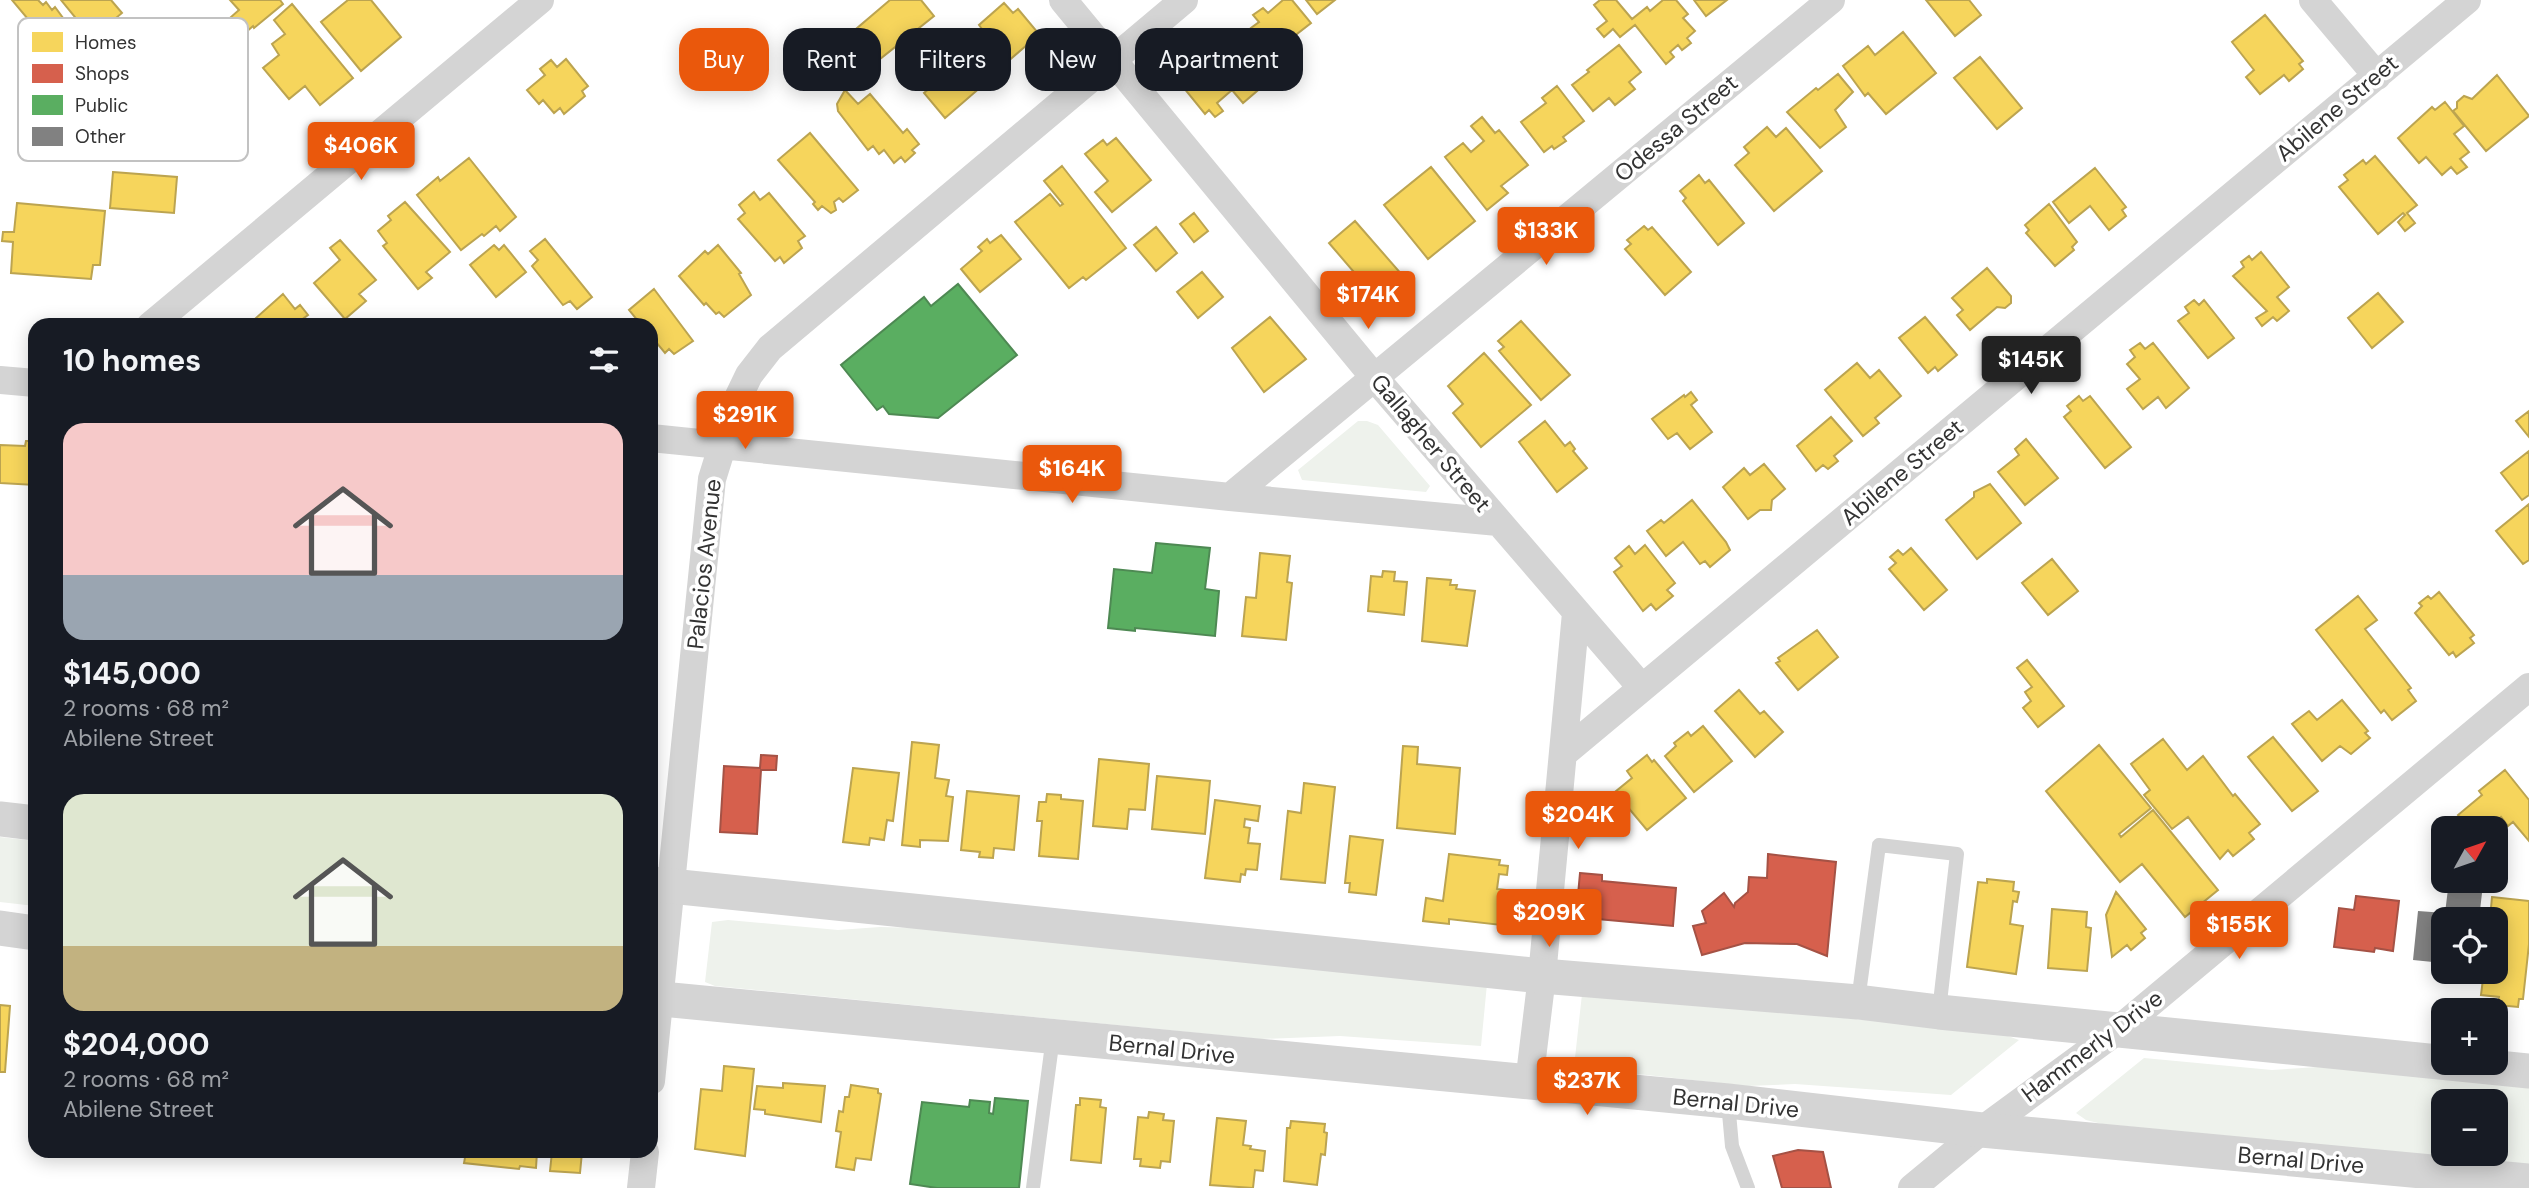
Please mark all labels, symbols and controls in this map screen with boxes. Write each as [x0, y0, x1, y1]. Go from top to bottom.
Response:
legend [18, 18, 248, 161]
chip: Buy [679, 28, 769, 91]
chip: Rent [783, 28, 881, 91]
chip: Filters [895, 28, 1011, 91]
chip: New [1025, 28, 1121, 91]
chip: Apartment [1135, 28, 1303, 91]
text: Homes [75, 30, 136, 55]
street label: Abilene Street [2270, 48, 2404, 168]
text: Shops [75, 61, 130, 86]
street label: Odessa Street [1608, 68, 1744, 188]
text: Public [75, 93, 128, 118]
pin: $406K [312, 122, 410, 182]
text: Other [75, 124, 126, 149]
text: $406K [324, 130, 398, 160]
pin: $133K [1497, 208, 1595, 267]
text: $133K [1513, 215, 1579, 245]
pin: $174K [1319, 272, 1417, 331]
text: $174K [1336, 279, 1400, 309]
pin: $145K [1982, 336, 2080, 396]
text: 10 homes [63, 341, 201, 380]
icon: filters [585, 341, 623, 379]
text: $145K [1998, 344, 2064, 374]
street label: Gallagher Street [1364, 368, 1498, 518]
pin: $291K [696, 392, 794, 451]
text: $291K [713, 399, 777, 429]
street label: Abilene Street [1835, 412, 1969, 532]
pin: $164K [1023, 446, 1121, 505]
text: $164K [1039, 453, 1105, 483]
icon: home [280, 468, 406, 594]
street label: Palacios Avenue [680, 477, 728, 651]
text: $145,000 [63, 654, 201, 693]
text: 2 rooms · 68 m² [63, 693, 229, 723]
text: Abilene Street [63, 723, 214, 753]
pin: $204K [1529, 792, 1627, 851]
text: $204K [1541, 799, 1615, 829]
north arrow [2431, 816, 2508, 892]
map controls [2431, 816, 2508, 1166]
icon: home [280, 839, 406, 965]
pin: $209K [1500, 890, 1598, 949]
text: $209K [1513, 897, 1585, 927]
pin: $155K [2190, 902, 2288, 961]
button: locate [2431, 907, 2508, 984]
text: $155K [2206, 909, 2272, 939]
street label: Hammerly Drive [2015, 983, 2169, 1109]
button: + [2431, 998, 2508, 1075]
text: $204,000 [63, 1025, 210, 1064]
street label: Bernal Drive [1107, 1027, 1237, 1071]
pin: $237K [1538, 1058, 1636, 1117]
text: 2 rooms · 68 m² [63, 1064, 229, 1094]
text: $237K [1553, 1065, 1621, 1095]
street label: Bernal Drive [1671, 1081, 1801, 1125]
button: − [2431, 1089, 2508, 1166]
text: Abilene Street [63, 1094, 214, 1124]
street label: Bernal Drive [2236, 1140, 2366, 1180]

